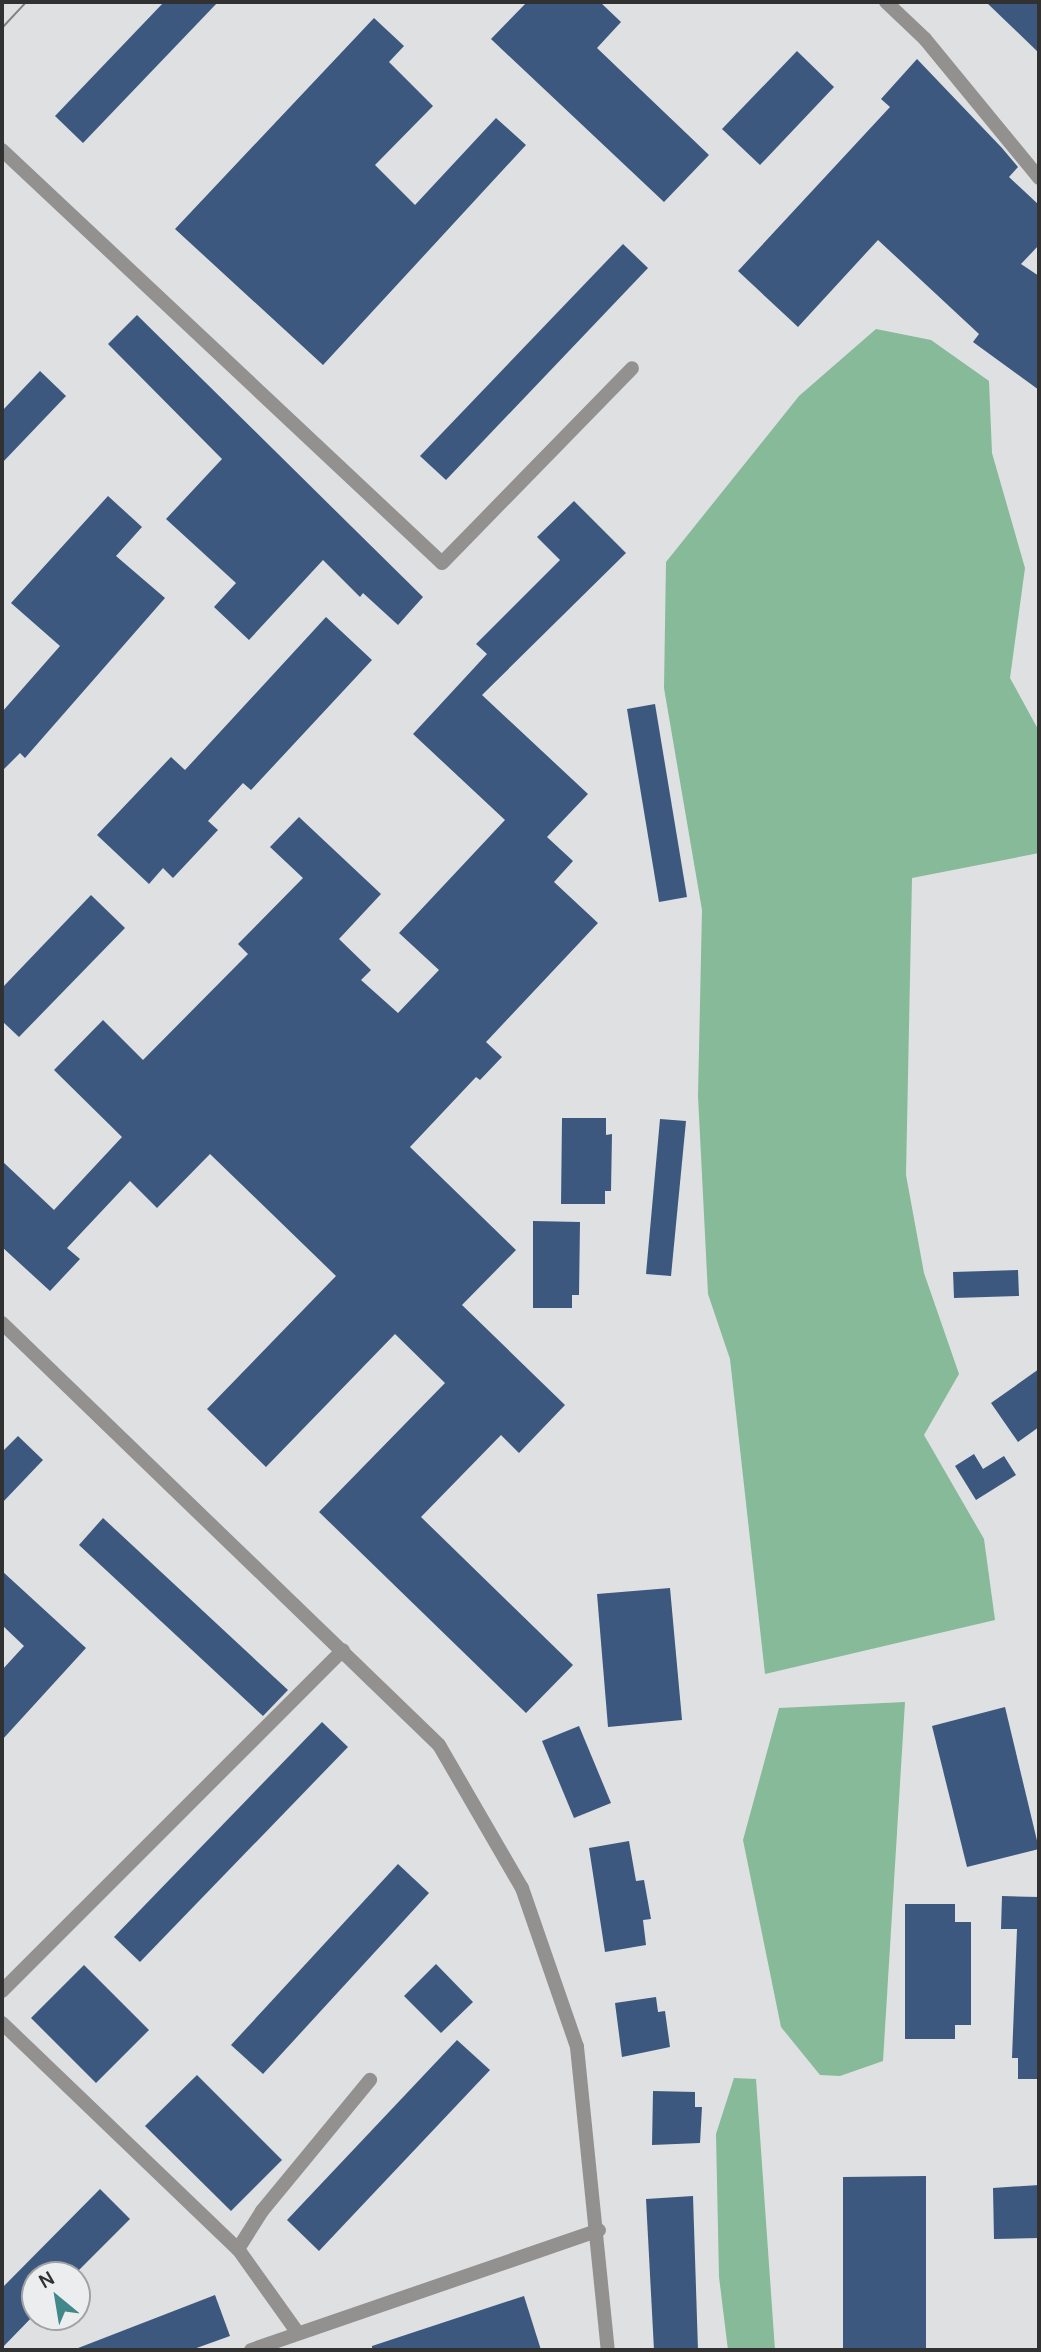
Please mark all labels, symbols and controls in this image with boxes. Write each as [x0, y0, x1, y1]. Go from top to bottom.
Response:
north arrow [21, 2261, 91, 2331]
text: N [34, 2265, 59, 2294]

